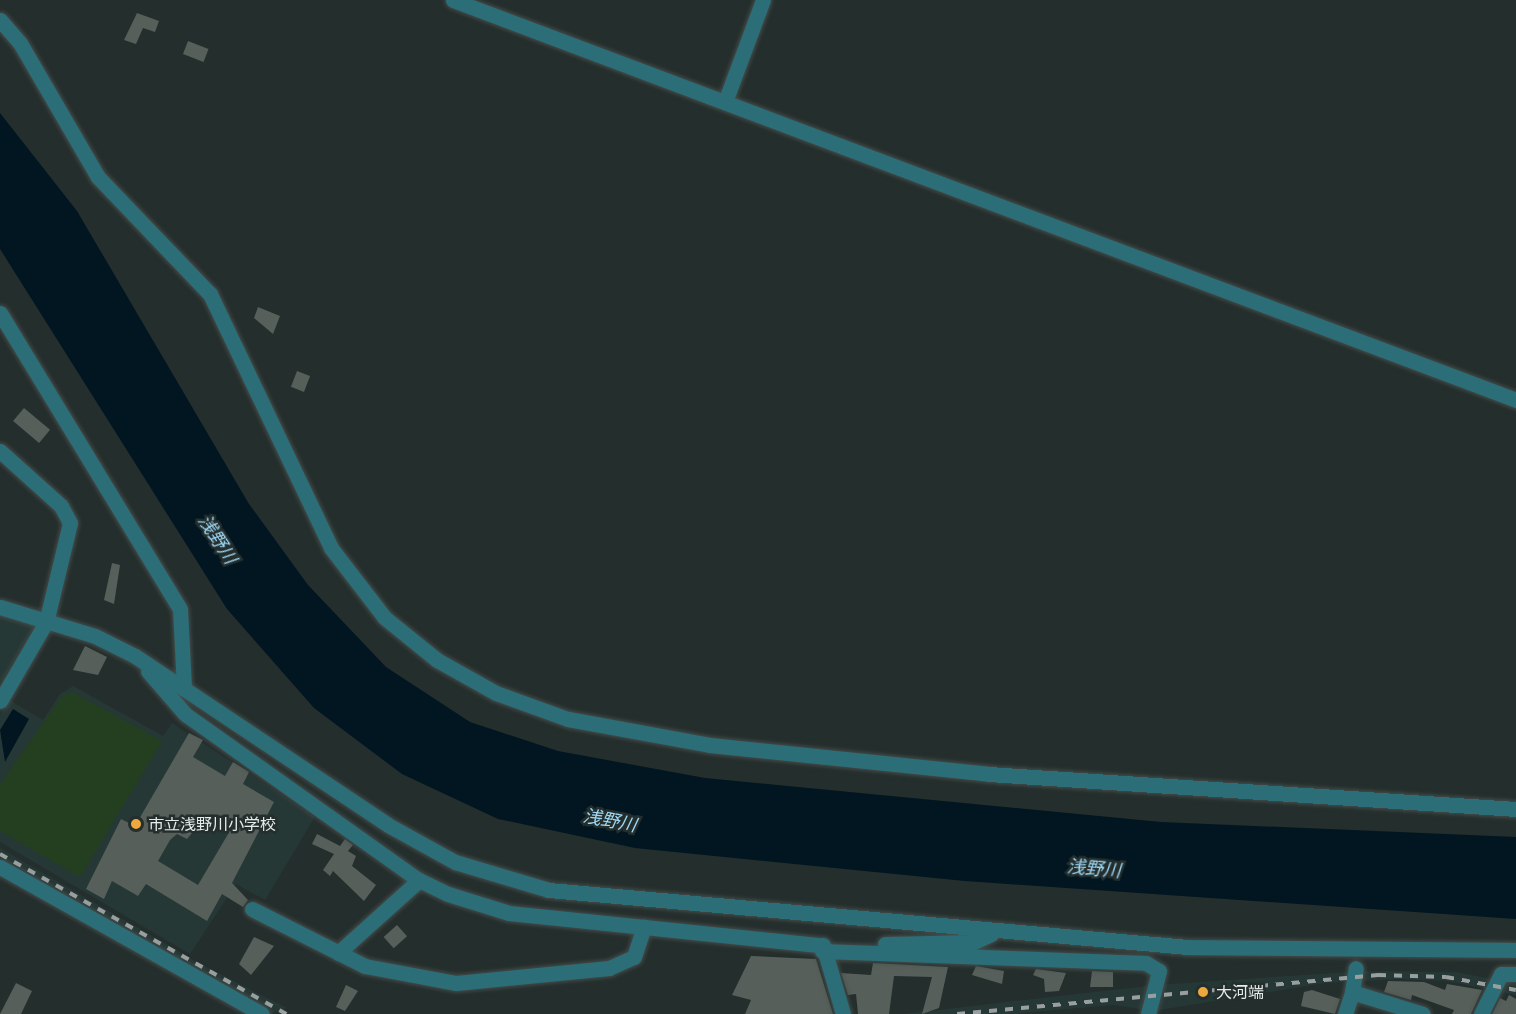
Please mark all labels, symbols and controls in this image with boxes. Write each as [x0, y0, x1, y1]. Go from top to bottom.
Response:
water label: 浅野川 [194, 510, 242, 568]
water label: 浅野川 [581, 804, 639, 836]
place label: 市立浅野川小学校 [148, 814, 276, 834]
marker: 市立浅野川小学校 [129, 817, 143, 831]
water label: 浅野川 [1066, 855, 1122, 881]
place label: 大河端 [1216, 982, 1264, 1002]
marker: 大河端 [1194, 983, 1212, 1001]

